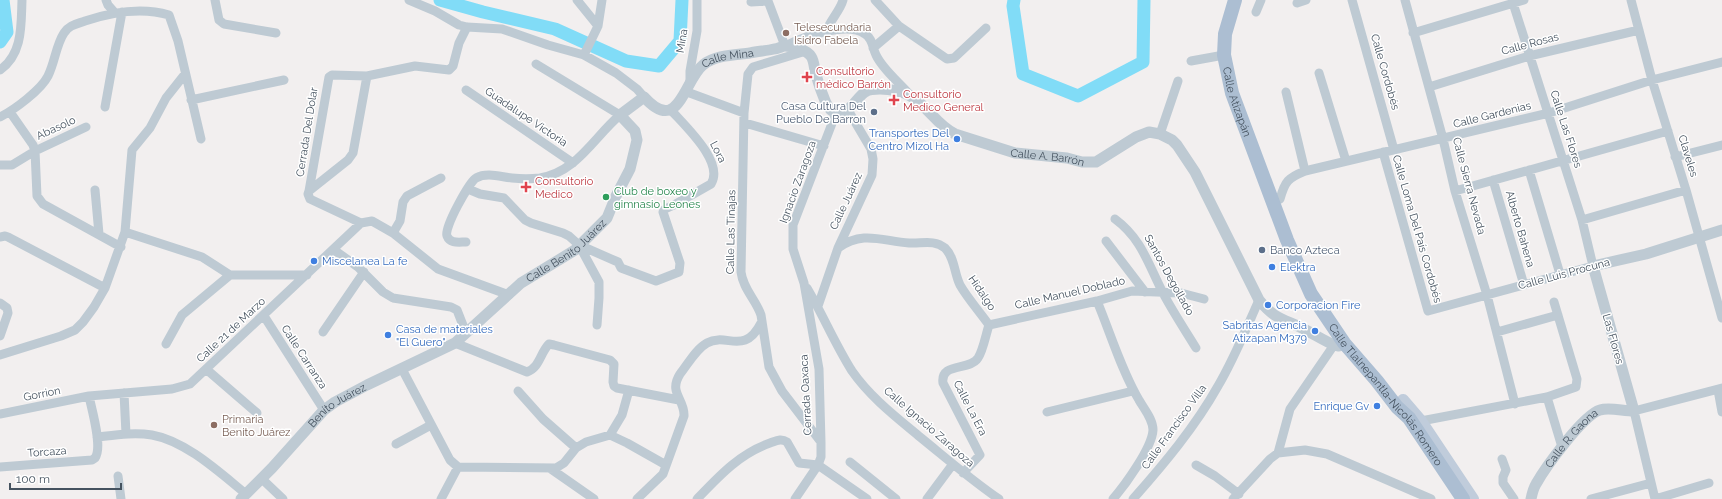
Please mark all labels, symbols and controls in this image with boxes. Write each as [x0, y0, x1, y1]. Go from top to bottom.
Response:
place label: Telesecundaria Isidro Fabela [794, 21, 871, 47]
street label: Mina [674, 28, 690, 54]
marker: Telesecundaria Isidro Fabela [781, 28, 791, 38]
street label: Calle Rosas [1500, 30, 1560, 58]
street label: Calle Cordobés [1368, 32, 1402, 112]
street label: Calle Mina [699, 46, 755, 71]
place label: Consultorio médico Barrón [816, 65, 891, 91]
street label: Calle Atizapán [1220, 66, 1254, 138]
marker: Consultorio médico Barrón [801, 71, 813, 83]
street label: Guadalupe Victoria [482, 85, 570, 149]
street label: Cerrada Del Dolar [294, 86, 321, 178]
place label: Consultorio Medico General [903, 88, 984, 114]
street label: Calle Las Flores [1547, 89, 1585, 169]
marker: Consultorio Medico General [888, 94, 900, 106]
street label: Calle Gardenias [1452, 99, 1532, 131]
place label: Casa Cultura Del Pueblo De Barron [776, 100, 866, 126]
marker: Casa Cultura Del Pueblo De Barron [869, 107, 879, 117]
street label: Abasolo [34, 113, 78, 143]
place label: Transportes Del Centro Mizol Ha [869, 127, 949, 153]
street label: Claveles [1675, 133, 1701, 179]
marker: Transportes Del Centro Mizol Ha [952, 134, 962, 144]
street label: Calle Sierra Nevada [1450, 136, 1488, 236]
street label: Lora [707, 139, 729, 165]
street label: Ignacio Zaragoza [777, 139, 819, 225]
street label: Calle A. Barrón [1009, 145, 1086, 169]
street label: Calle Loma Del País Cordobés [1390, 153, 1444, 305]
street label: Calle Juárez [827, 170, 865, 232]
place label: Consultorio Medico [535, 175, 594, 201]
marker: Consultorio Medico [520, 181, 532, 193]
place label: Club de boxeo y gimnasio Leones [614, 185, 700, 211]
street label: Alberto Bahena [1503, 189, 1537, 269]
street label: Calle Las Tinajas [724, 190, 738, 274]
marker: Club de boxeo y gimnasio Leones [601, 192, 611, 202]
street label: Calle Benito Juárez [524, 216, 609, 285]
street label: Santos Degollado [1141, 232, 1197, 318]
place label: Banco Azteca [1270, 244, 1340, 257]
marker: Banco Azteca [1257, 245, 1267, 255]
place label: Miscelanea La fe [322, 255, 408, 268]
marker: Miscelanea La fe [309, 256, 319, 266]
street label: Calle Luis Procuna [1517, 256, 1611, 292]
place label: Elektra [1280, 261, 1316, 274]
marker: Elektra [1267, 262, 1277, 272]
street label: Hidalgo [966, 273, 999, 313]
street label: Calle Manuel Doblado [1014, 274, 1127, 312]
street label: Calle 21 de Marzo [194, 294, 268, 365]
place label: Corporacion Fire [1276, 299, 1361, 312]
marker: Corporacion Fire [1263, 300, 1273, 310]
street label: Las Flores [1600, 312, 1626, 366]
place label: Sabritas Agencia Atizapan M379 [1222, 319, 1307, 345]
street label: Calle Tlalnepantla-Nicolás Romero [1326, 321, 1446, 469]
street label: Calle Carranza [278, 322, 330, 392]
place label: Casa de materiales "El Guero" [396, 323, 493, 349]
marker: Sabritas Agencia Atizapan M379 [1310, 326, 1320, 336]
marker: Casa de materiales "El Guero" [383, 330, 393, 340]
street label: Cerrada Oaxaca [797, 354, 815, 436]
street label: Calle La Era [950, 378, 990, 438]
street label: Benito Juárez [305, 380, 369, 430]
street label: Calle Francisco Villa [1139, 382, 1209, 472]
street label: Gorrion [22, 384, 62, 404]
street label: Calle Ignacio Zaragoza [881, 384, 977, 470]
place label: Enrique Gv [1313, 400, 1369, 413]
marker: Enrique Gv [1372, 401, 1382, 411]
street label: Calle R. Gaona [1542, 406, 1600, 470]
place label: Primaria Benito Juárez [222, 413, 291, 439]
marker: Primaria Benito Juárez [209, 420, 219, 430]
street label: Torcaza [27, 444, 67, 460]
scale bar [10, 465, 121, 491]
text: 100 m [16, 472, 50, 486]

